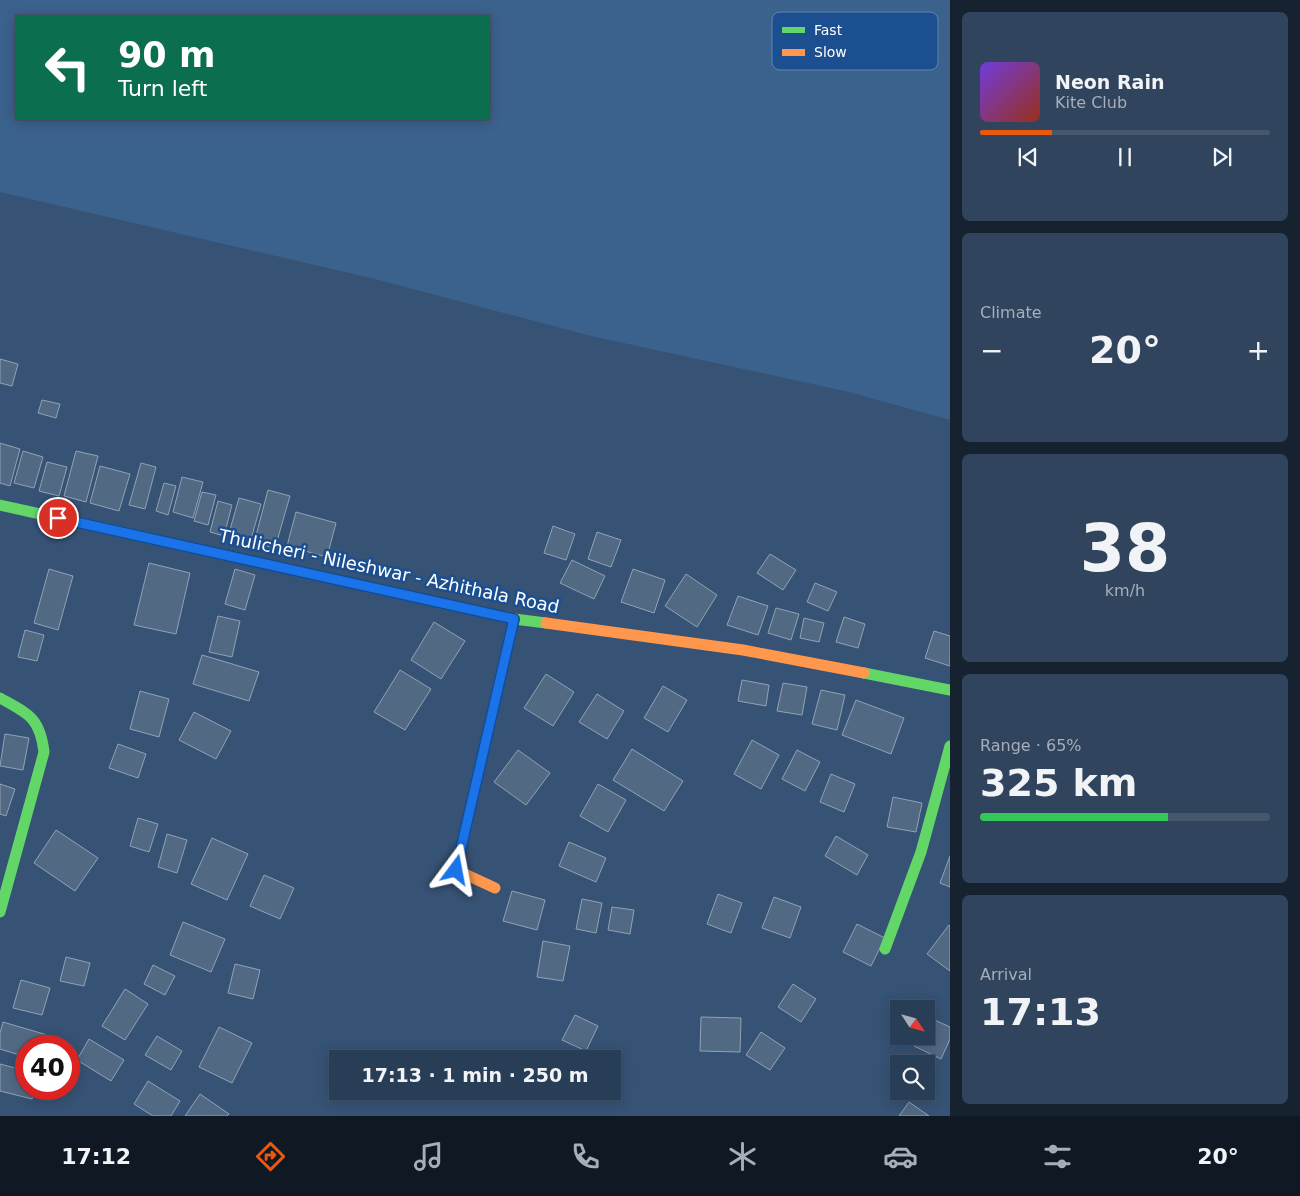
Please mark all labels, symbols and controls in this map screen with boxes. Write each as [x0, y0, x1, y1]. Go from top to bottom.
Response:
legend [772, 12, 938, 70]
text: Fast [814, 22, 843, 38]
icon: left [35, 35, 100, 100]
text: 90 m [118, 35, 215, 75]
text: Slow [814, 44, 847, 60]
text: Neon Rain [1055, 71, 1164, 93]
text: Turn left [118, 76, 207, 101]
text: Kite Club [1055, 93, 1127, 112]
icon: previous [1014, 143, 1042, 171]
icon: pause [1111, 143, 1139, 171]
icon: next [1208, 143, 1236, 171]
text: Climate [980, 303, 1042, 322]
text: 20° [1089, 328, 1161, 372]
text: − [980, 334, 1003, 367]
text: + [1247, 334, 1270, 367]
pin [37, 497, 79, 539]
icon: arrive [44, 504, 72, 532]
text: 38 [1080, 511, 1170, 586]
street label: Thulicheri - Nileshwar - Azhithala Road [216, 524, 561, 617]
text: km/h [1105, 581, 1145, 600]
text: Range · 65% [980, 736, 1082, 755]
text: 325 km [980, 761, 1137, 805]
position arrow [429, 843, 481, 895]
text: Arrival [980, 965, 1032, 984]
text: 17:13 [980, 990, 1101, 1034]
north arrow [890, 1000, 935, 1045]
map controls [890, 1000, 935, 1100]
speed limit sign: 40 [15, 1035, 80, 1100]
button: search [890, 1055, 935, 1100]
text: 17:13 · 1 min · 250 m [361, 1064, 589, 1086]
icon: directions [253, 1139, 288, 1174]
icon: music [411, 1139, 446, 1174]
icon: phone [568, 1139, 603, 1174]
icon: climate [725, 1139, 760, 1174]
icon: car [883, 1139, 918, 1174]
icon: filters [1040, 1139, 1075, 1174]
text: 17:12 [61, 1144, 131, 1169]
text: 20° [1197, 1144, 1239, 1169]

